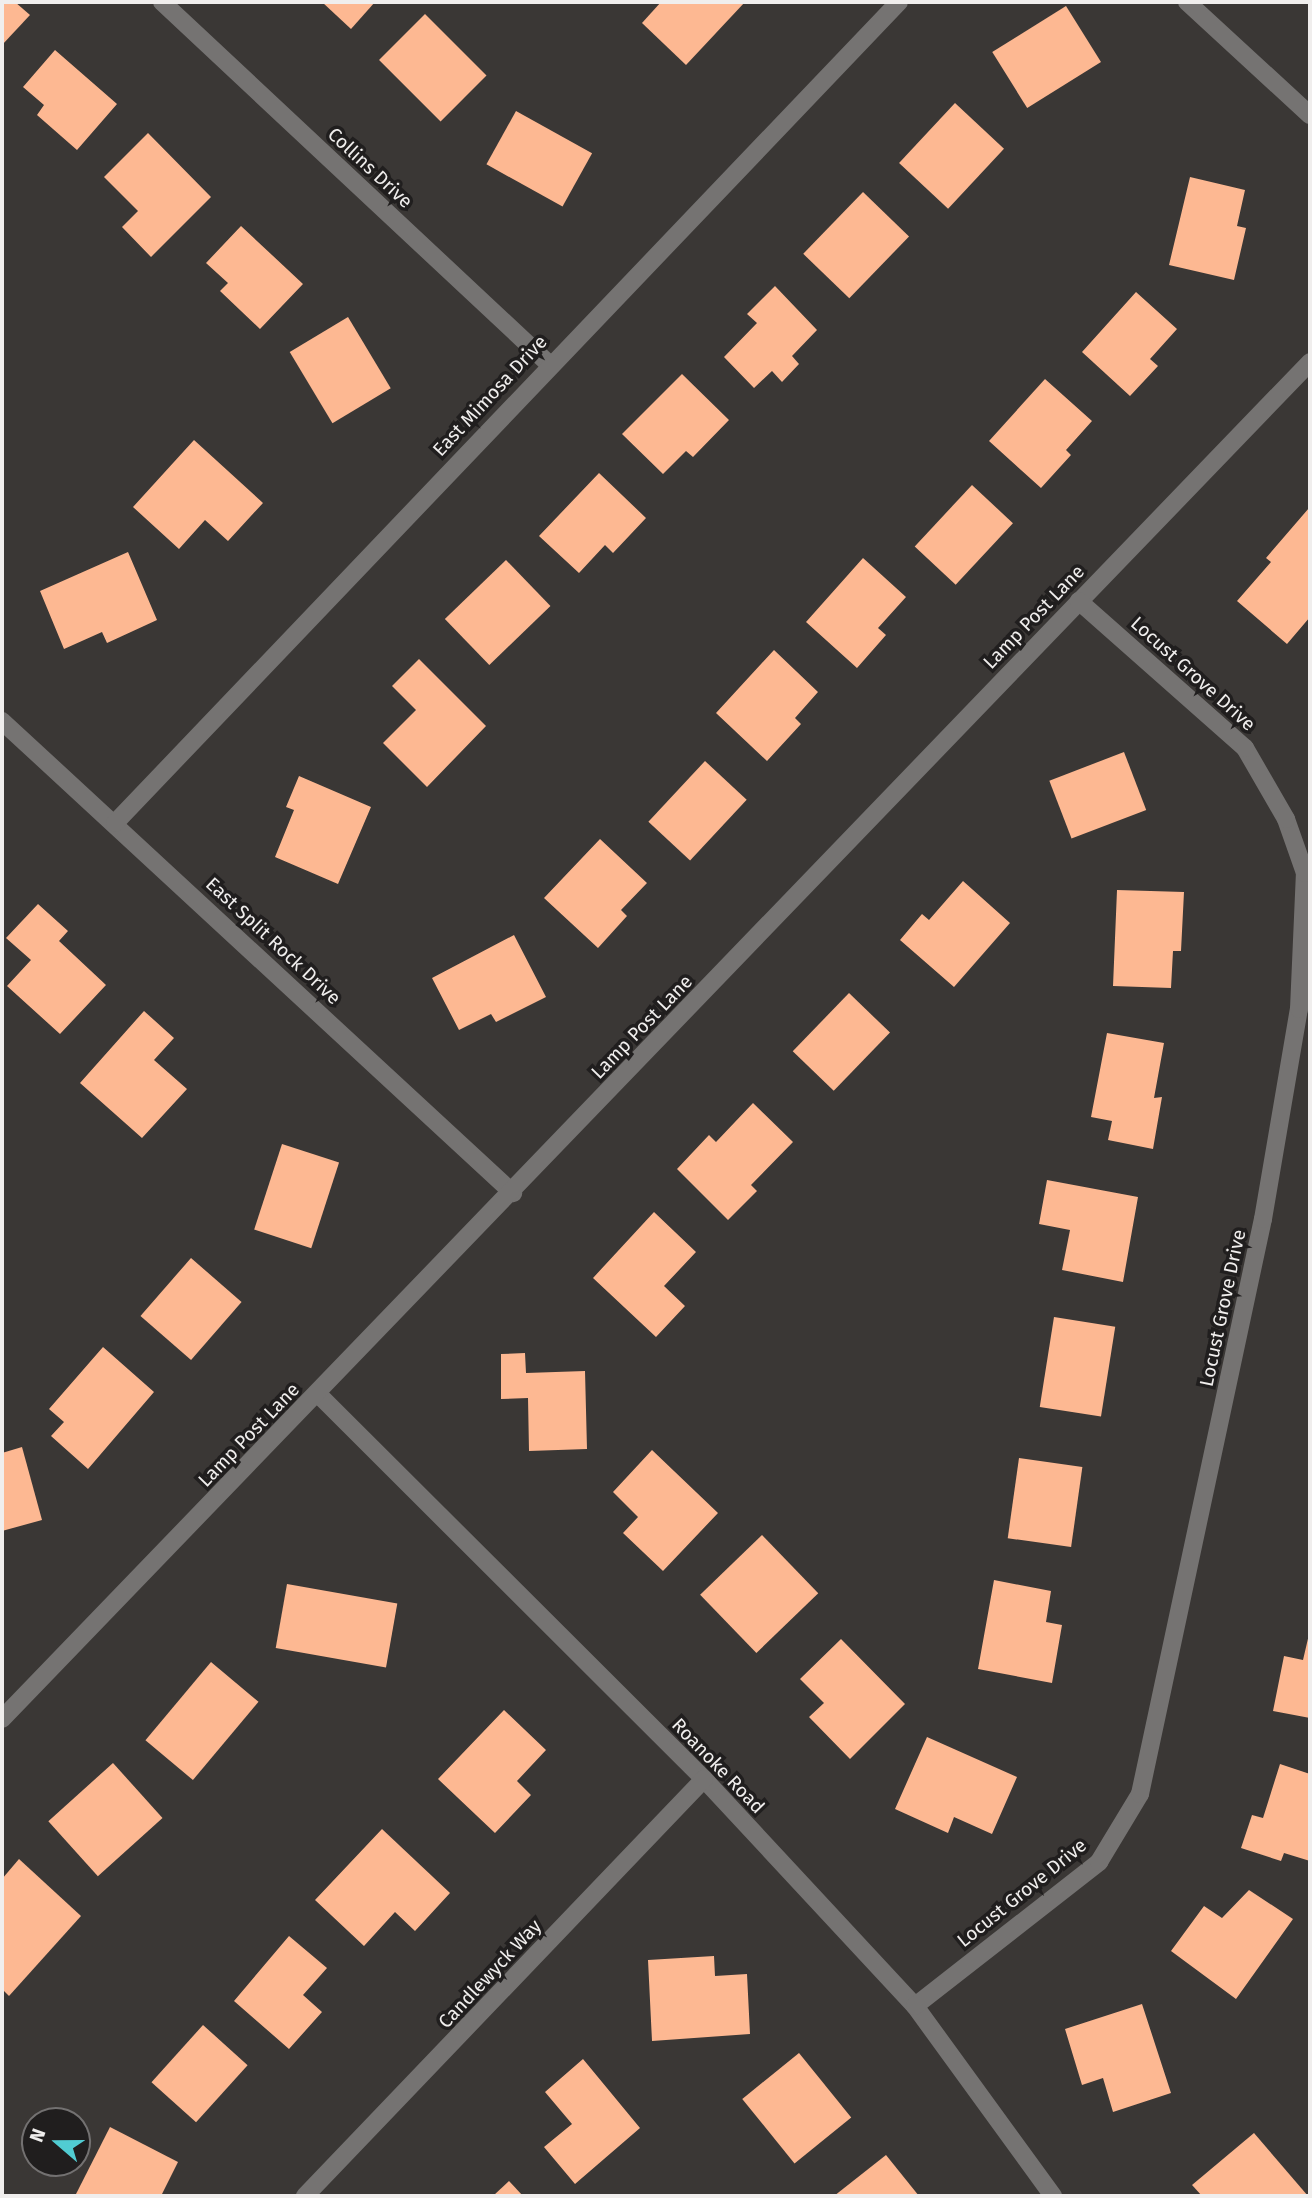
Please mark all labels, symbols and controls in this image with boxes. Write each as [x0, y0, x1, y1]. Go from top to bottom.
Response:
street label: Collins Drive [323, 123, 417, 213]
street label: East Mimosa Drive [428, 331, 552, 461]
street label: Lamp Post Lane [979, 560, 1089, 674]
street label: Locust Grove Drive [1126, 612, 1260, 736]
street label: East Split Rock Drive [201, 873, 345, 1009]
street label: Lamp Post Lane [587, 970, 697, 1084]
street label: Locust Grove Drive [1195, 1227, 1251, 1389]
street label: Lamp Post Lane [194, 1378, 304, 1492]
street label: Roanoke Road [667, 1714, 769, 1818]
street label: Locust Grove Drive [953, 1834, 1091, 1952]
street label: Candlewyck Way [434, 1915, 546, 2033]
north arrow [21, 2107, 91, 2177]
text: N [25, 2125, 51, 2145]

